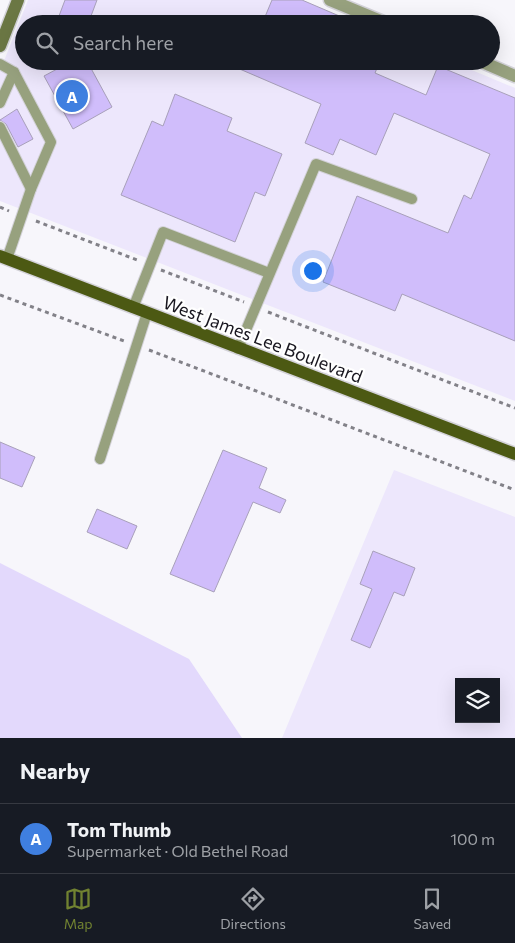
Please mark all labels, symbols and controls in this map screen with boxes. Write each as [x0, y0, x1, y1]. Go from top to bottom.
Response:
search box [15, 15, 500, 70]
icon: search [33, 29, 61, 57]
text: Search here [73, 31, 173, 54]
pin: A [56, 77, 88, 115]
your location [300, 258, 326, 284]
street label: West James Lee Boulevard [160, 291, 366, 387]
map controls [455, 678, 500, 723]
button: layers [455, 678, 500, 723]
text: Nearby [20, 758, 90, 783]
text: Tom Thumb [67, 818, 171, 841]
text: A [30, 829, 42, 848]
text: 100 m [450, 829, 495, 848]
text: Supermarket · Old Bethel Road [67, 841, 288, 860]
tab: Map [64, 885, 93, 932]
tab: Directions [220, 885, 286, 932]
tab: Saved [413, 885, 451, 932]

